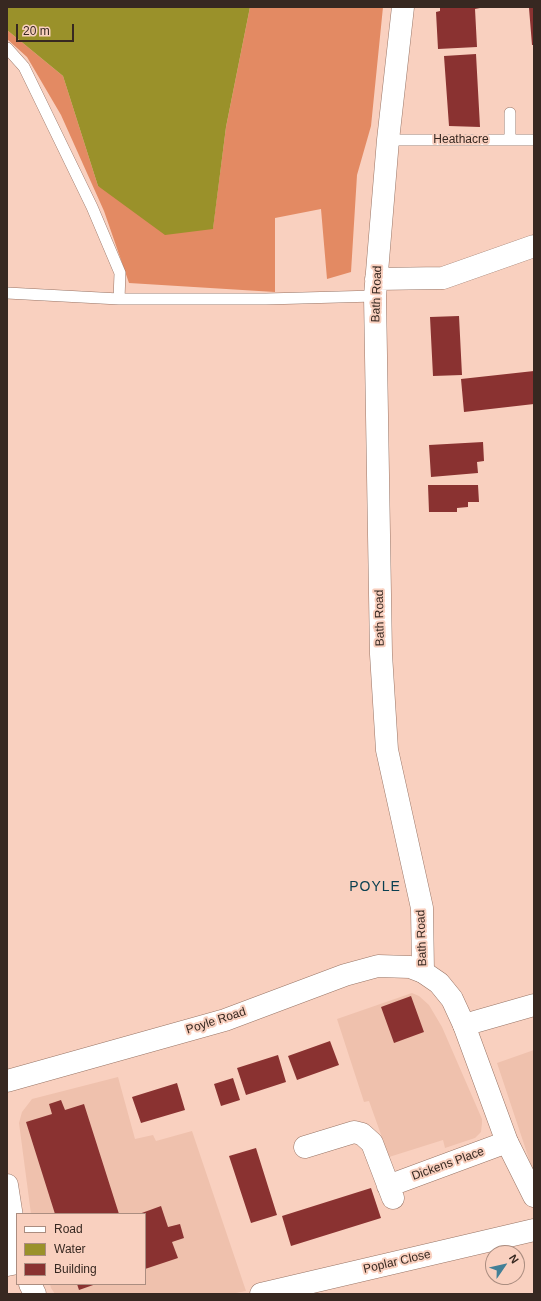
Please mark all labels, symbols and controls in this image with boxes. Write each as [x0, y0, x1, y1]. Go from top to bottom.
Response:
scale bar [18, 16, 76, 42]
text: 20 m [23, 24, 50, 38]
street label: Heathacre [433, 133, 489, 147]
street label: Bath Road [369, 265, 385, 323]
street label: Bath Road [372, 590, 388, 646]
district label: POYLE [349, 879, 401, 895]
street label: Bath Road [414, 909, 430, 967]
street label: Poyle Road [184, 1005, 248, 1037]
street label: Dickens Place [410, 1144, 486, 1184]
legend [16, 1213, 146, 1285]
text: Road [54, 1222, 83, 1236]
text: Water [54, 1242, 86, 1256]
north arrow [485, 1245, 525, 1285]
street label: Poplar Close [362, 1247, 432, 1277]
text: N [507, 1252, 521, 1265]
text: Building [54, 1262, 97, 1276]

